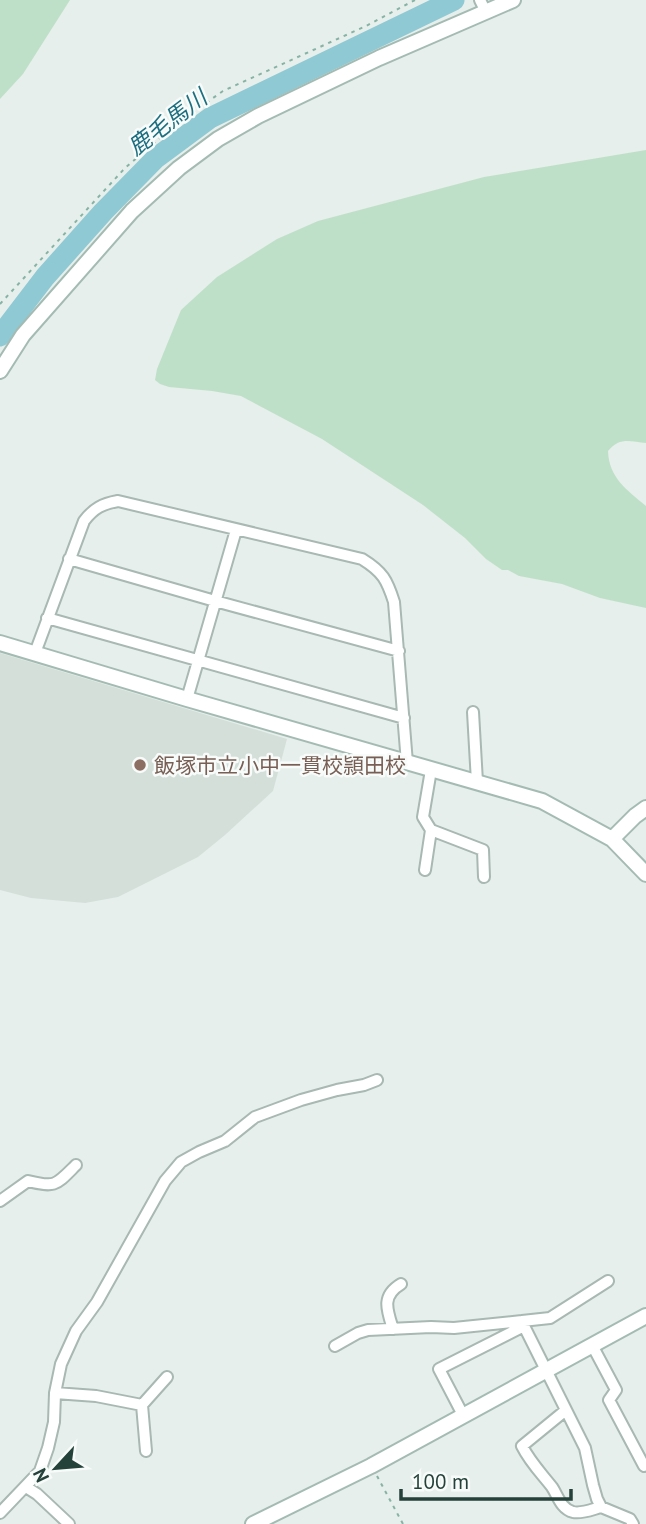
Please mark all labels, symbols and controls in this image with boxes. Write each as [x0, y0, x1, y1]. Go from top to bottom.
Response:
water label: 鹿毛馬川 [122, 81, 215, 161]
place label: 飯塚市立小中一貫校頴田校 [154, 752, 406, 779]
marker: 飯塚市立小中一貫校頴田校 [132, 757, 148, 773]
north arrow [21, 1433, 91, 1503]
scale bar [401, 1458, 571, 1502]
text: N [27, 1465, 54, 1486]
text: 100 m [412, 1468, 469, 1495]

